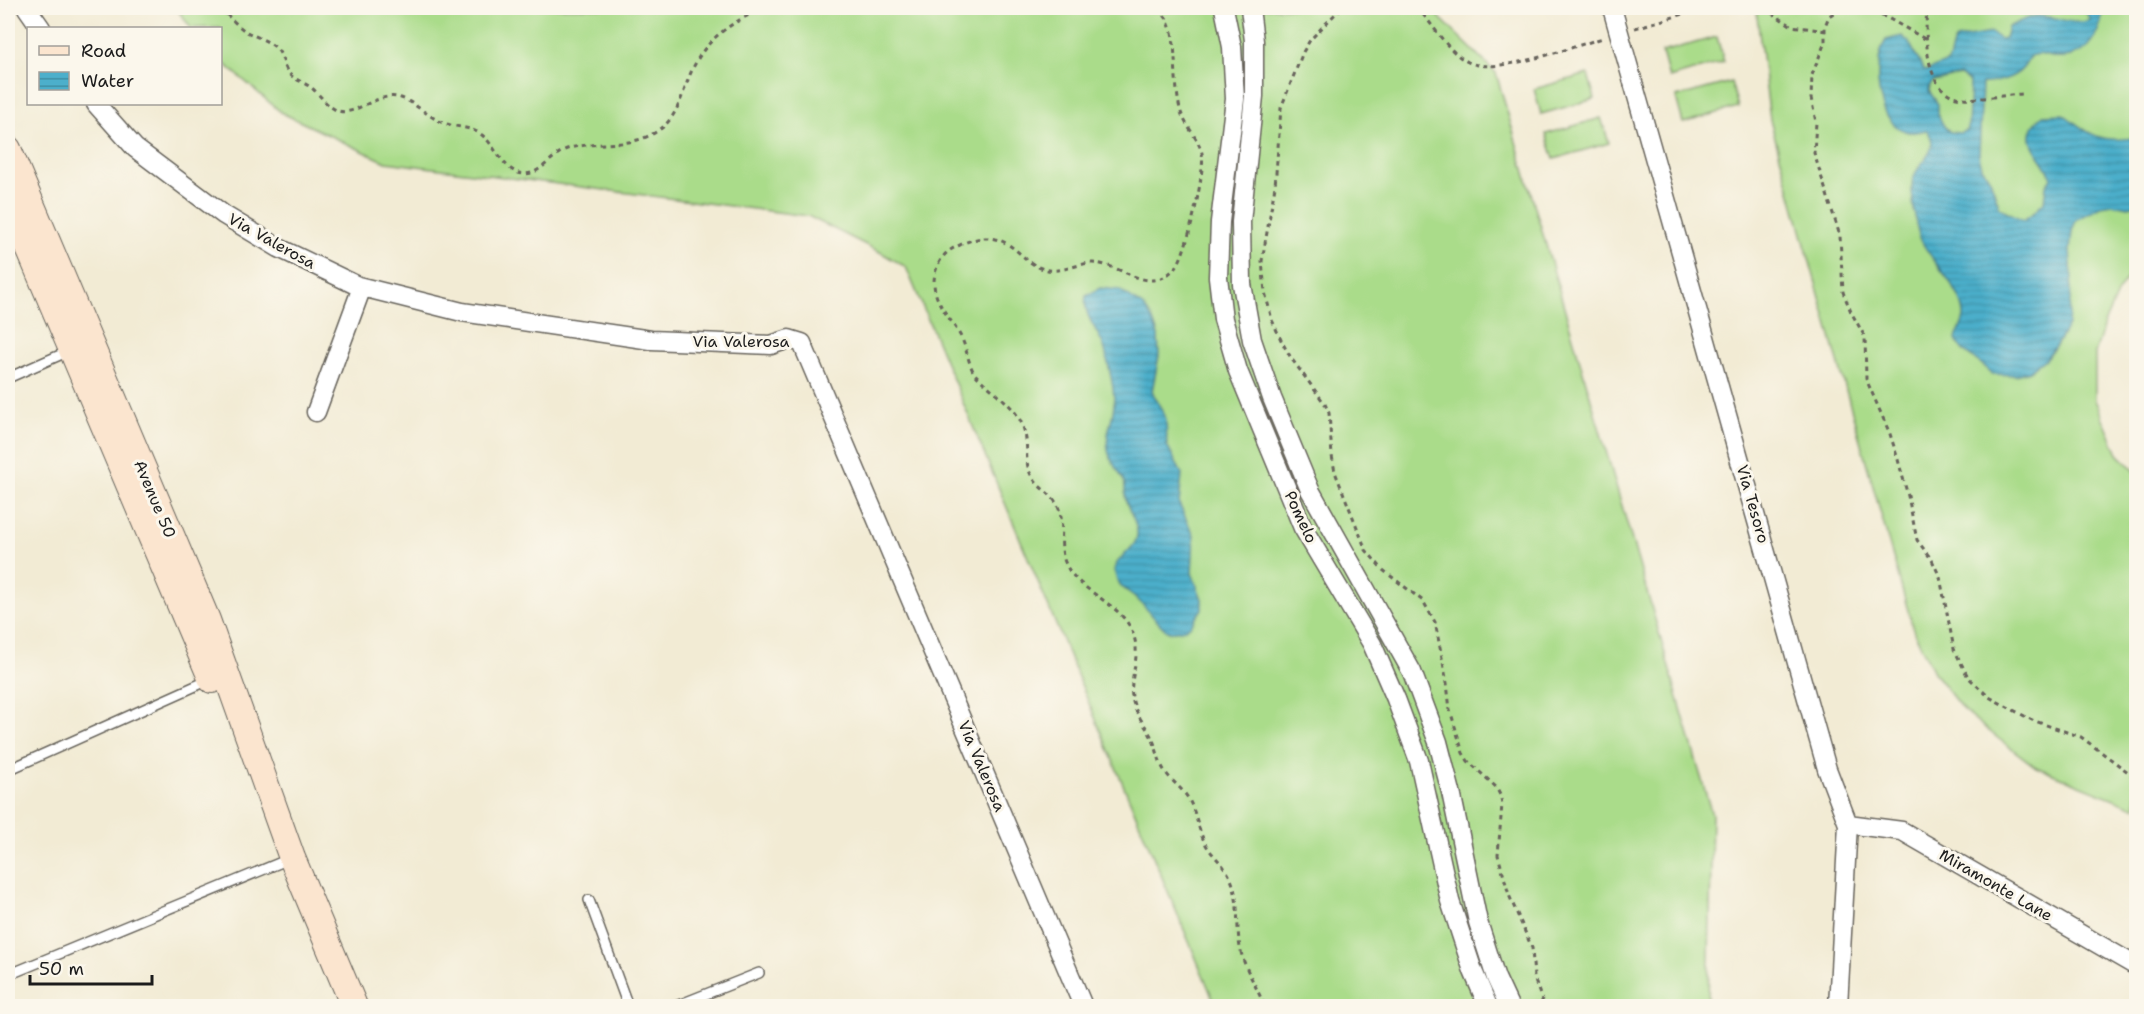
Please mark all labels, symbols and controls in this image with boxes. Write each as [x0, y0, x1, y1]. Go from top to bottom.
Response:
legend [27, 27, 222, 105]
text: Road [81, 39, 126, 63]
text: Water [81, 69, 134, 93]
street label: Via Valerosa [224, 208, 320, 274]
street label: Via Valerosa [692, 331, 790, 352]
street label: Avenue 50 [129, 457, 181, 541]
street label: Via Tesoro [1732, 462, 1774, 546]
street label: Pomelo [1280, 487, 1322, 547]
street label: Via Valerosa [953, 717, 1011, 815]
street label: Miramonte Lane [1936, 844, 2056, 926]
scale bar [30, 948, 152, 986]
text: 50 m [39, 957, 84, 981]

